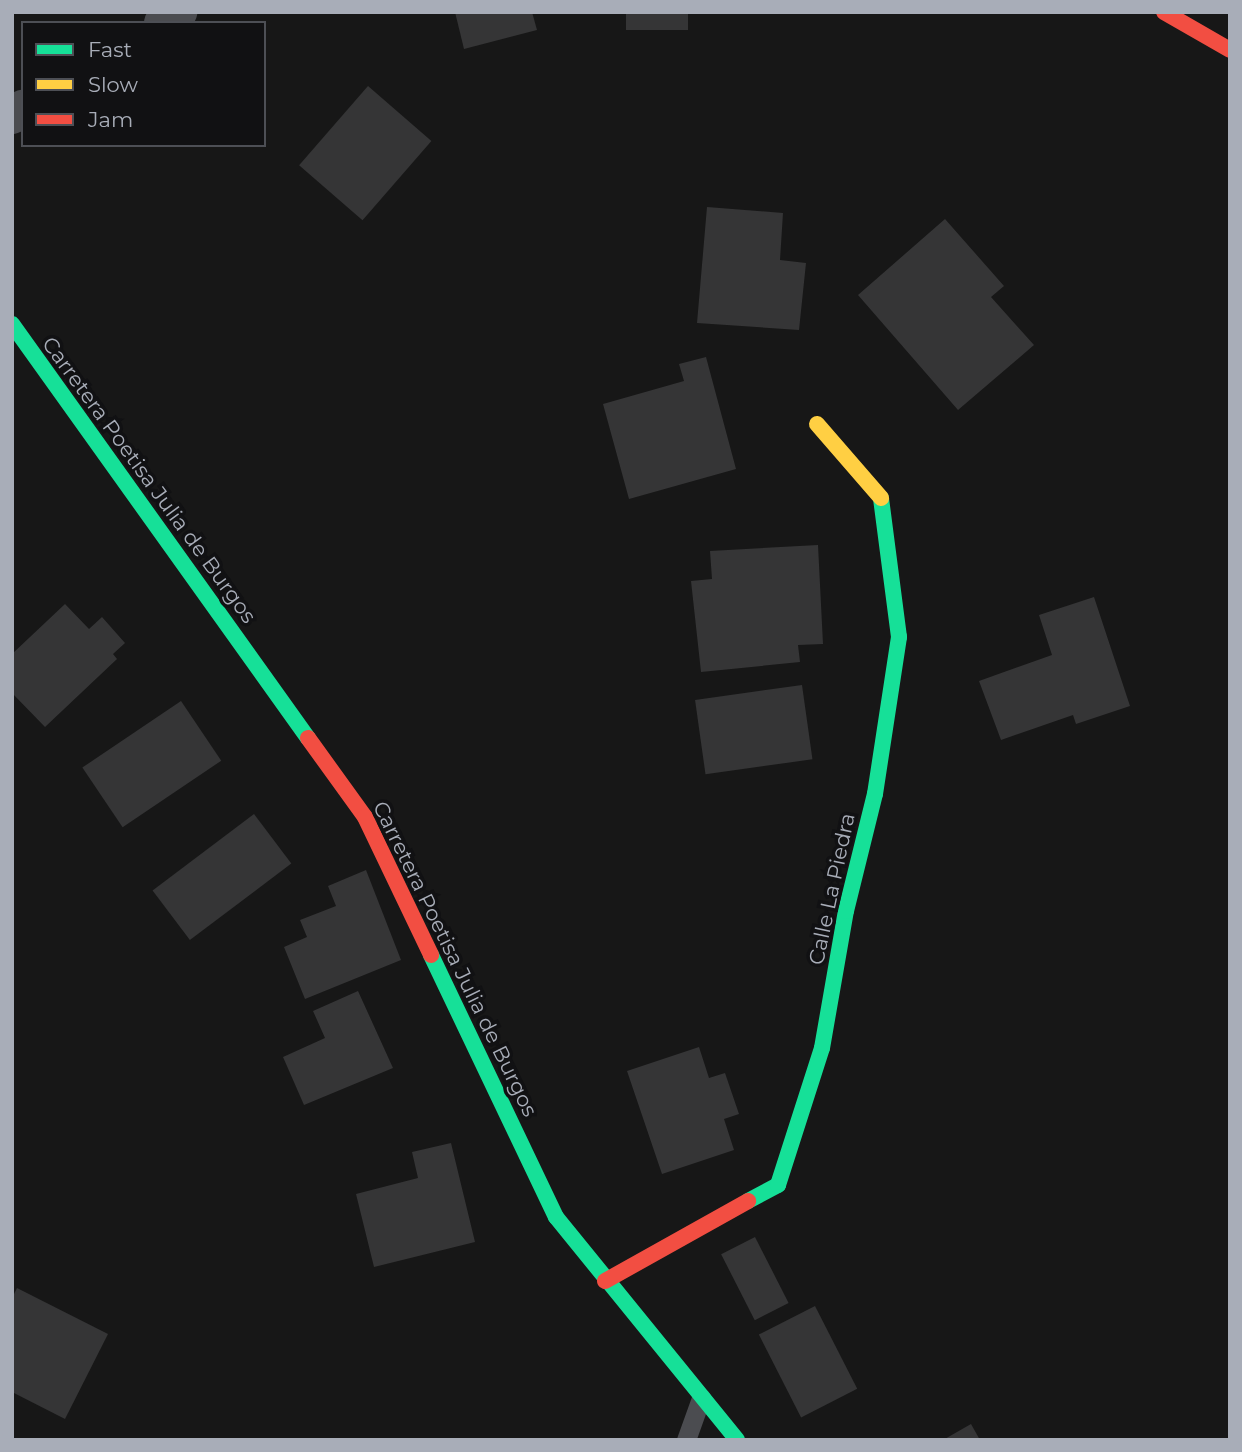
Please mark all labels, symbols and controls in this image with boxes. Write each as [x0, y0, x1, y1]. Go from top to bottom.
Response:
legend [21, 21, 266, 147]
text: Fast [88, 37, 132, 62]
text: Slow [88, 72, 138, 97]
text: Jam [88, 107, 133, 132]
street label: Carretera Poetisa Julia de Burgos [37, 332, 261, 628]
street label: Carretera Poetisa Julia de Burgos [367, 797, 543, 1121]
street label: Calle La Piedra [804, 811, 860, 967]

